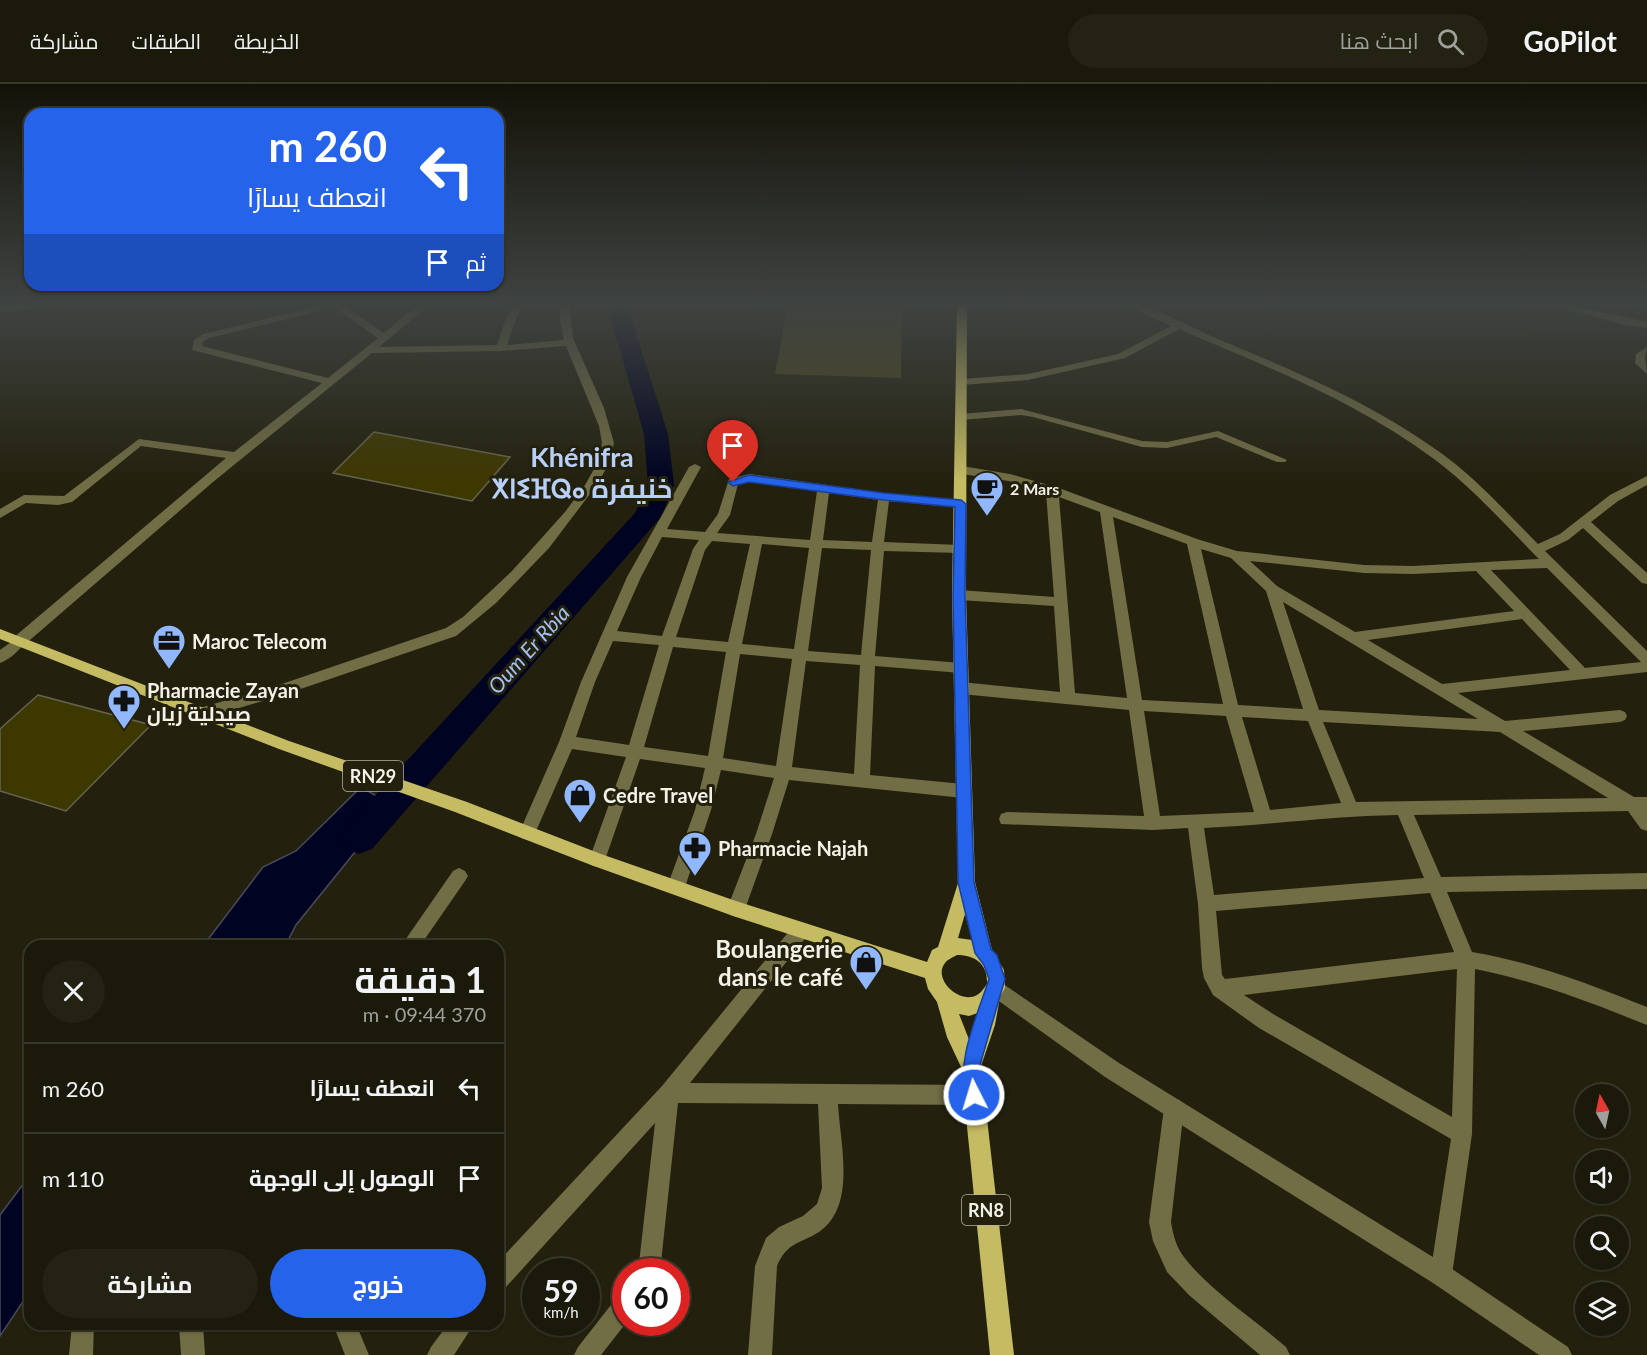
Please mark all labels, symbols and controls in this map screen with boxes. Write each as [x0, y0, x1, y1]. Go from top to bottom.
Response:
search box [1068, 14, 1488, 68]
text: GoPilot [1524, 24, 1617, 58]
icon: search [1434, 25, 1467, 58]
text: ابحث هنا [1339, 27, 1419, 54]
text: مشاركة [30, 28, 99, 53]
text: الطبقات [132, 28, 201, 53]
text: الخريطة [234, 28, 300, 53]
text: 260 m [269, 121, 387, 171]
icon: left [408, 132, 486, 210]
text: انعطف يسارًا [247, 180, 387, 213]
icon: arrive [421, 246, 454, 279]
text: ثم [466, 249, 486, 276]
pin [707, 420, 758, 482]
icon: arrive [716, 429, 749, 462]
district label: Khénifra ⵅⵏⵉⴼⵕⴰ خنيفرة [492, 440, 672, 505]
cafe icon: 2 Mars [969, 470, 1005, 517]
place label: 2 Mars [1010, 479, 1059, 498]
water label: Oum Er Rbia [482, 600, 574, 698]
office icon: Maroc Telecom [151, 623, 187, 670]
place label: Maroc Telecom [192, 629, 327, 653]
place label: Pharmacie Zayan صيدلية زيان [147, 678, 299, 726]
pharmacy icon: Pharmacie Zayan صيدلية زيان [106, 683, 142, 730]
road number: RN29 [343, 761, 403, 791]
shop icon: Cedre Travel [562, 777, 598, 824]
place label: Cedre Travel [603, 783, 713, 807]
pharmacy icon: Pharmacie Najah [677, 830, 713, 877]
place label: Pharmacie Najah [718, 836, 868, 860]
place label: Boulangerie dans le café [715, 934, 843, 991]
shop icon: Boulangerie dans le café [848, 944, 884, 991]
text: 1 دقيقة [355, 957, 486, 1001]
button: close [42, 960, 105, 1023]
text: 370 m · 09:44 [363, 1002, 486, 1026]
position arrow [942, 1063, 1006, 1127]
icon: left [453, 1072, 486, 1105]
text: انعطف يسارًا [310, 1074, 435, 1101]
text: 260 m [42, 1075, 104, 1102]
north arrow [1575, 1084, 1629, 1138]
map controls [1575, 1084, 1629, 1336]
button: sound [1575, 1150, 1629, 1204]
icon: arrive [453, 1162, 486, 1195]
text: الوصول إلى الوجهة [249, 1164, 435, 1191]
text: 110 m [42, 1165, 104, 1192]
road number: RN8 [962, 1195, 1010, 1225]
button: search [1575, 1216, 1629, 1270]
button: مشاركة [42, 1249, 258, 1318]
button: خروج [270, 1249, 486, 1318]
speed limit sign: 60 [612, 1258, 690, 1336]
text: 59 [544, 1272, 578, 1308]
button: layers [1575, 1282, 1629, 1336]
text: km/h [543, 1303, 579, 1321]

